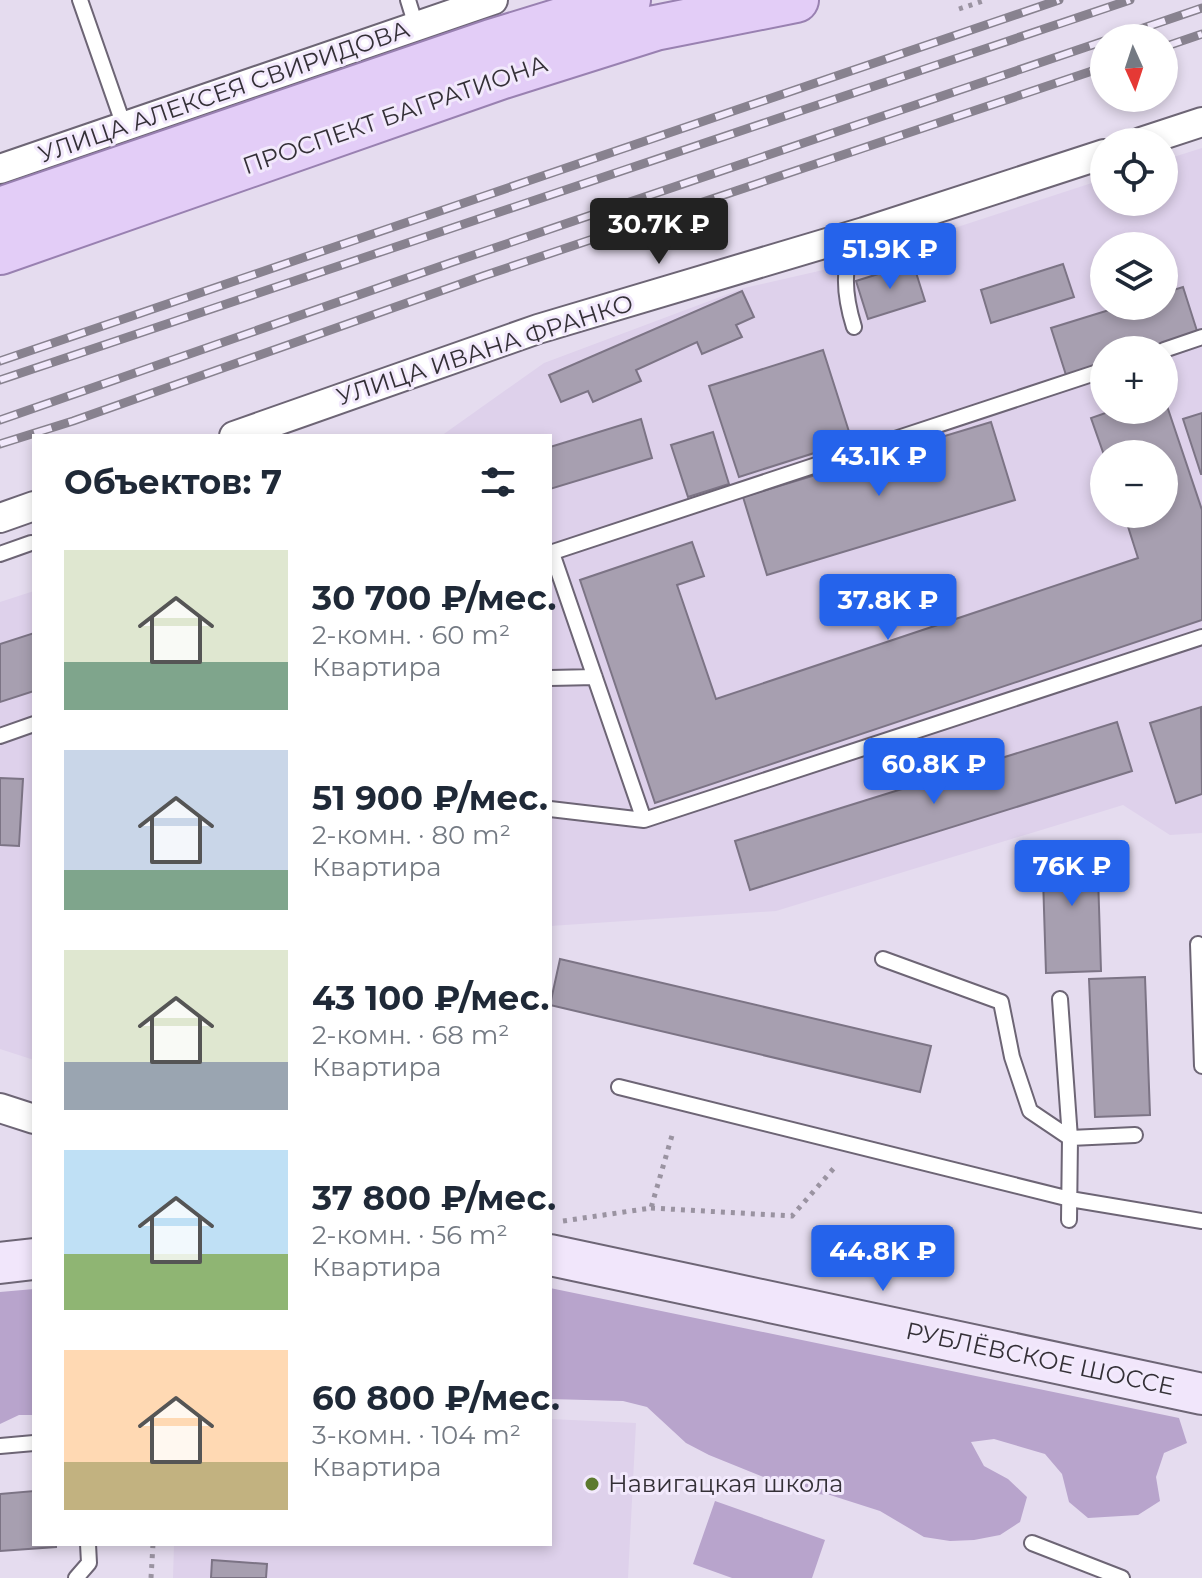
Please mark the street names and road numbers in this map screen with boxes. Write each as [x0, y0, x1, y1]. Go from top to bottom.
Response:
street label: УЛИЦА АЛЕКСЕЯ СВИРИДОВА [35, 14, 413, 169]
street label: ПРОСПЕКТ БАГРАТИОНА [239, 49, 551, 180]
street label: УЛИЦА ИВАНА ФРАНКО [333, 288, 637, 411]
street label: РУБЛЁВСКОЕ ШОССЕ [903, 1316, 1177, 1401]

